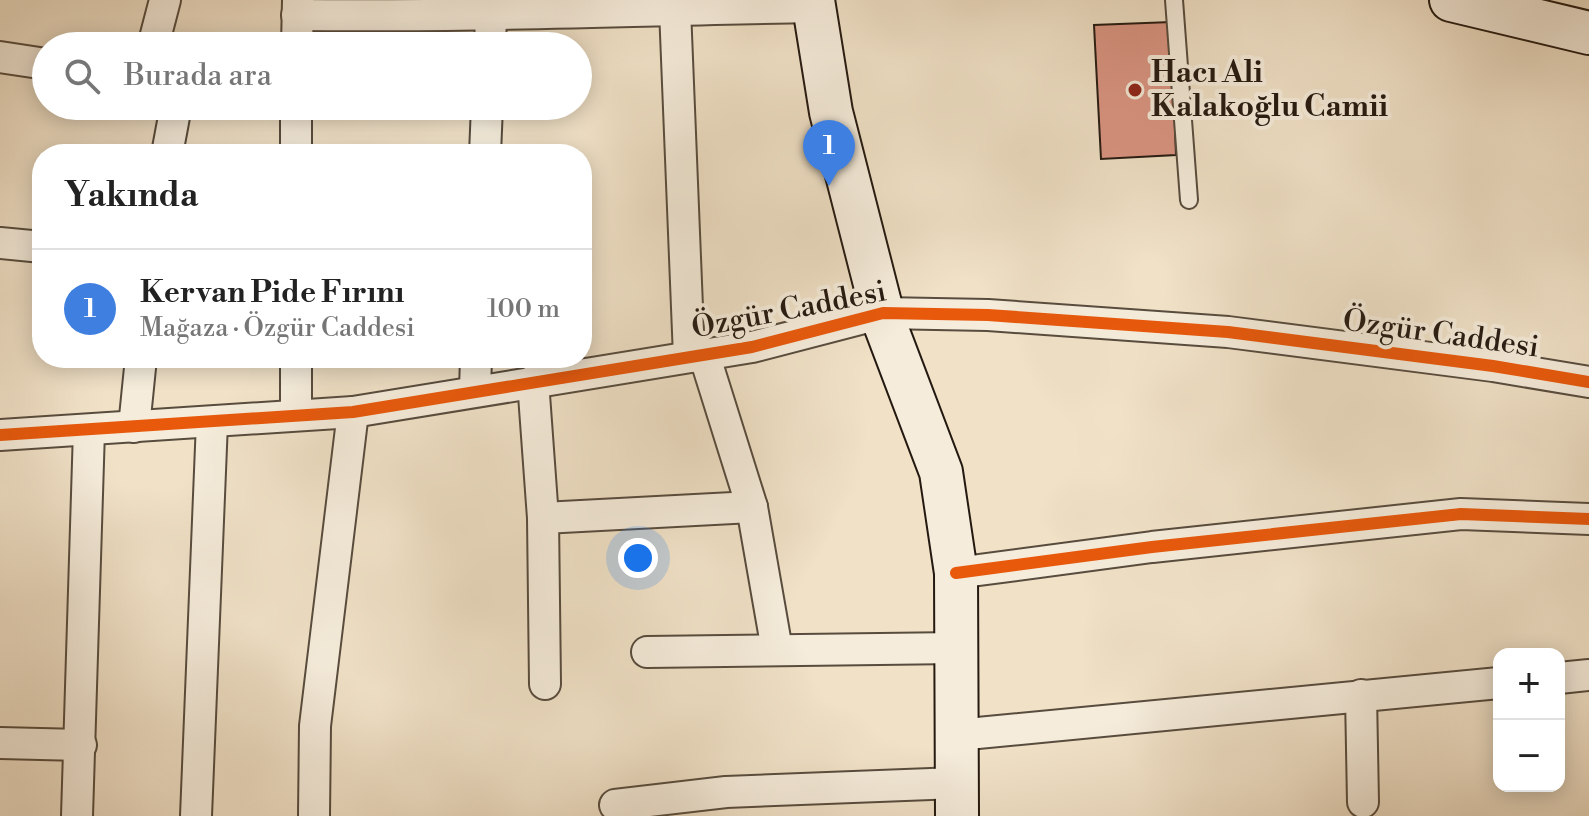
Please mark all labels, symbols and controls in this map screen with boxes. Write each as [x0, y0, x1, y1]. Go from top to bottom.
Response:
search box [32, 32, 592, 120]
icon: search [60, 54, 104, 98]
place label: Hacı Ali Kalakoğlu Camii [1151, 54, 1389, 126]
text: Burada ara [124, 57, 272, 95]
marker: Hacı Ali Kalakoğlu Camii [1126, 81, 1144, 99]
pin: 1 [803, 120, 855, 186]
text: Yakında [64, 175, 198, 217]
street label: Özgür Caddesi [688, 271, 890, 348]
text: Kervan Pide Fırını [140, 274, 404, 312]
text: 1 [84, 293, 96, 325]
text: 100 m [487, 293, 560, 325]
street label: Özgür Caddesi [1340, 300, 1542, 367]
text: Mağaza · Özgür Caddesi [140, 312, 415, 344]
your location [618, 538, 658, 578]
map controls [1493, 648, 1565, 792]
button: + [1493, 648, 1565, 720]
button: − [1493, 720, 1565, 792]

